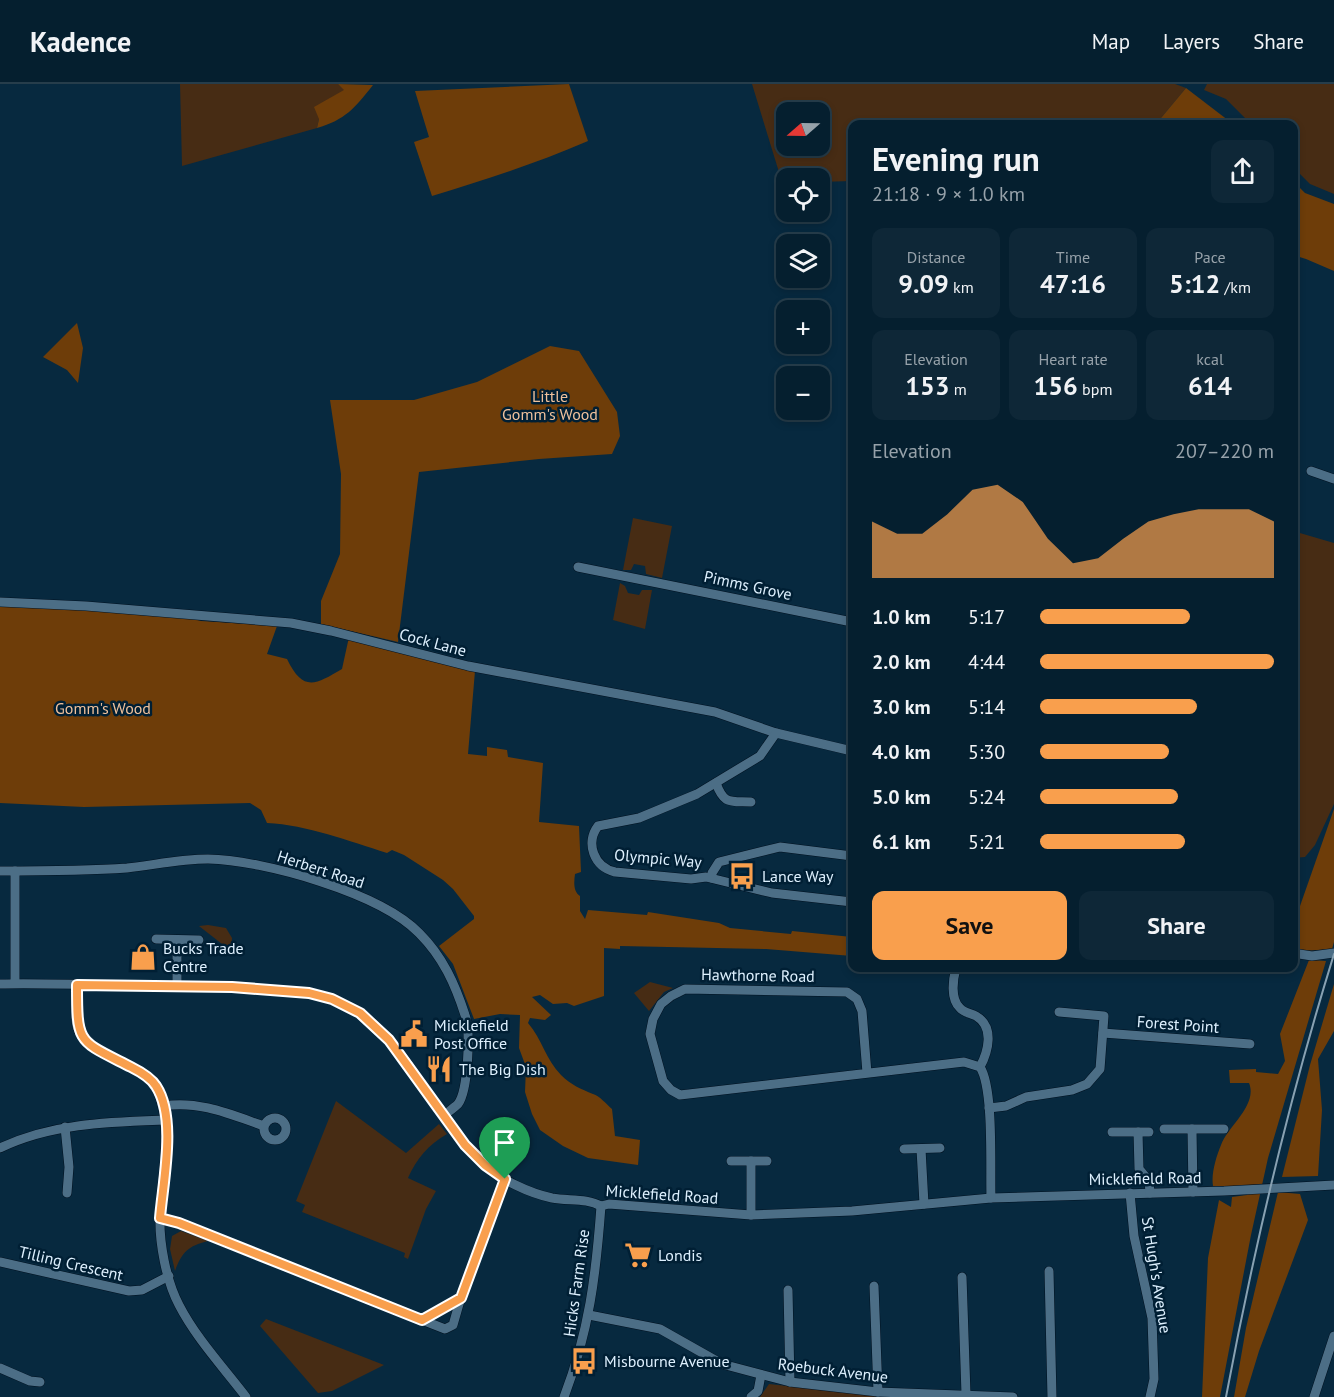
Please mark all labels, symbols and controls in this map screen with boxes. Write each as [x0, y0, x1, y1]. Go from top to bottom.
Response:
text: Kadence [30, 23, 131, 60]
text: Map [1092, 28, 1130, 55]
text: Layers [1163, 28, 1220, 55]
text: Share [1253, 28, 1304, 55]
north arrow [776, 102, 830, 156]
map controls [776, 102, 830, 420]
text: Evening run [872, 137, 1040, 180]
button: share [1211, 140, 1274, 203]
button: locate [776, 168, 830, 222]
text: 21:18 · 9 × 1.0 km [872, 181, 1025, 207]
button: layers [776, 234, 830, 288]
text: Distance [907, 247, 965, 267]
text: Time [1056, 247, 1090, 267]
text: Pace [1194, 247, 1226, 267]
text: 9.09 [898, 267, 949, 300]
text: 47:16 [1040, 267, 1106, 300]
text: 5:12 [1169, 267, 1220, 300]
text: km [949, 277, 974, 297]
text: /km [1220, 277, 1251, 297]
button: + [776, 300, 830, 354]
text: Elevation [904, 349, 968, 369]
text: Heart rate [1038, 349, 1108, 369]
text: kcal [1196, 349, 1224, 369]
button: − [776, 366, 830, 420]
text: 153 [905, 369, 949, 402]
text: 156 [1034, 369, 1078, 402]
text: 614 [1188, 369, 1232, 402]
text: m [949, 379, 967, 399]
text: bpm [1078, 379, 1112, 399]
park label: Little Gomm's Wood [502, 386, 598, 424]
text: Elevation [872, 438, 952, 464]
text: 207–220 m [1175, 438, 1274, 464]
street label: Pimms Grove [702, 566, 794, 604]
text: 1.0 km [872, 604, 931, 630]
text: 5:17 [968, 604, 1005, 630]
street label: Cock Lane [397, 623, 469, 661]
text: 2.0 km [872, 649, 931, 675]
text: 4:44 [968, 649, 1005, 675]
text: 3.0 km [872, 694, 931, 720]
text: 5:14 [968, 694, 1005, 720]
park label: Gomm's Wood [55, 698, 151, 718]
text: 4.0 km [872, 739, 931, 765]
text: 5:30 [968, 739, 1005, 765]
text: 5.0 km [872, 784, 931, 810]
text: 5:24 [968, 784, 1005, 810]
text: 6.1 km [872, 829, 931, 855]
text: 5:21 [968, 829, 1005, 855]
street label: Olympic Way [613, 844, 703, 872]
street label: Herbert Road [275, 845, 367, 893]
bus stop icon: Lance Way [727, 861, 757, 891]
place label: Lance Way [762, 866, 834, 886]
button: Save [872, 891, 1067, 960]
button: Share [1079, 891, 1274, 960]
place label: Bucks Trade Centre [163, 938, 244, 976]
shop icon: Bucks Trade Centre [128, 942, 158, 972]
street label: Hawthorne Road [701, 964, 815, 986]
street label: Forest Point [1136, 1011, 1220, 1037]
place label: Micklefield Post Office [434, 1015, 509, 1053]
public building icon: Micklefield Post Office [399, 1019, 429, 1049]
restaurant icon: The Big Dish [424, 1054, 454, 1084]
place label: The Big Dish [459, 1059, 546, 1079]
pin [479, 1117, 530, 1179]
icon: arrive [488, 1126, 521, 1159]
street label: Micklefield Road [1088, 1167, 1202, 1189]
street label: Micklefield Road [605, 1180, 719, 1208]
street label: St Hugh's Avenue [1138, 1215, 1176, 1335]
street label: Hicks Farm Rise [559, 1228, 593, 1338]
supermarket icon: Londis [623, 1240, 653, 1270]
street label: Tilling Crescent [17, 1241, 126, 1285]
place label: Londis [658, 1245, 703, 1265]
bus stop icon: Misbourne Avenue [569, 1346, 599, 1376]
place label: Misbourne Avenue [604, 1351, 730, 1371]
street label: Roebuck Avenue [777, 1353, 889, 1387]

